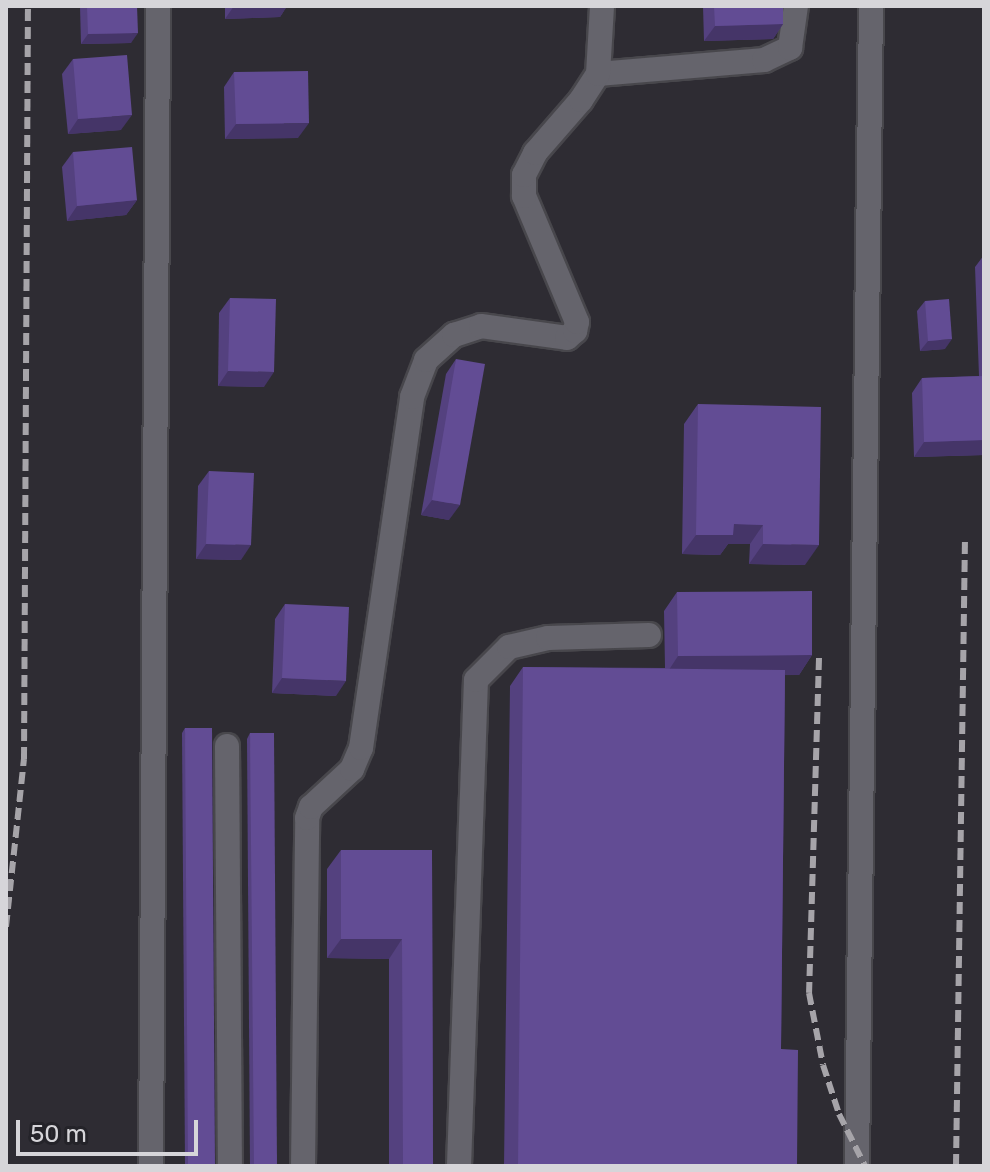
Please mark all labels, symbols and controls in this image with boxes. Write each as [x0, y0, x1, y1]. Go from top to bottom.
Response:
scale bar [20, 1104, 202, 1154]
text: 50 m [30, 1120, 87, 1148]

